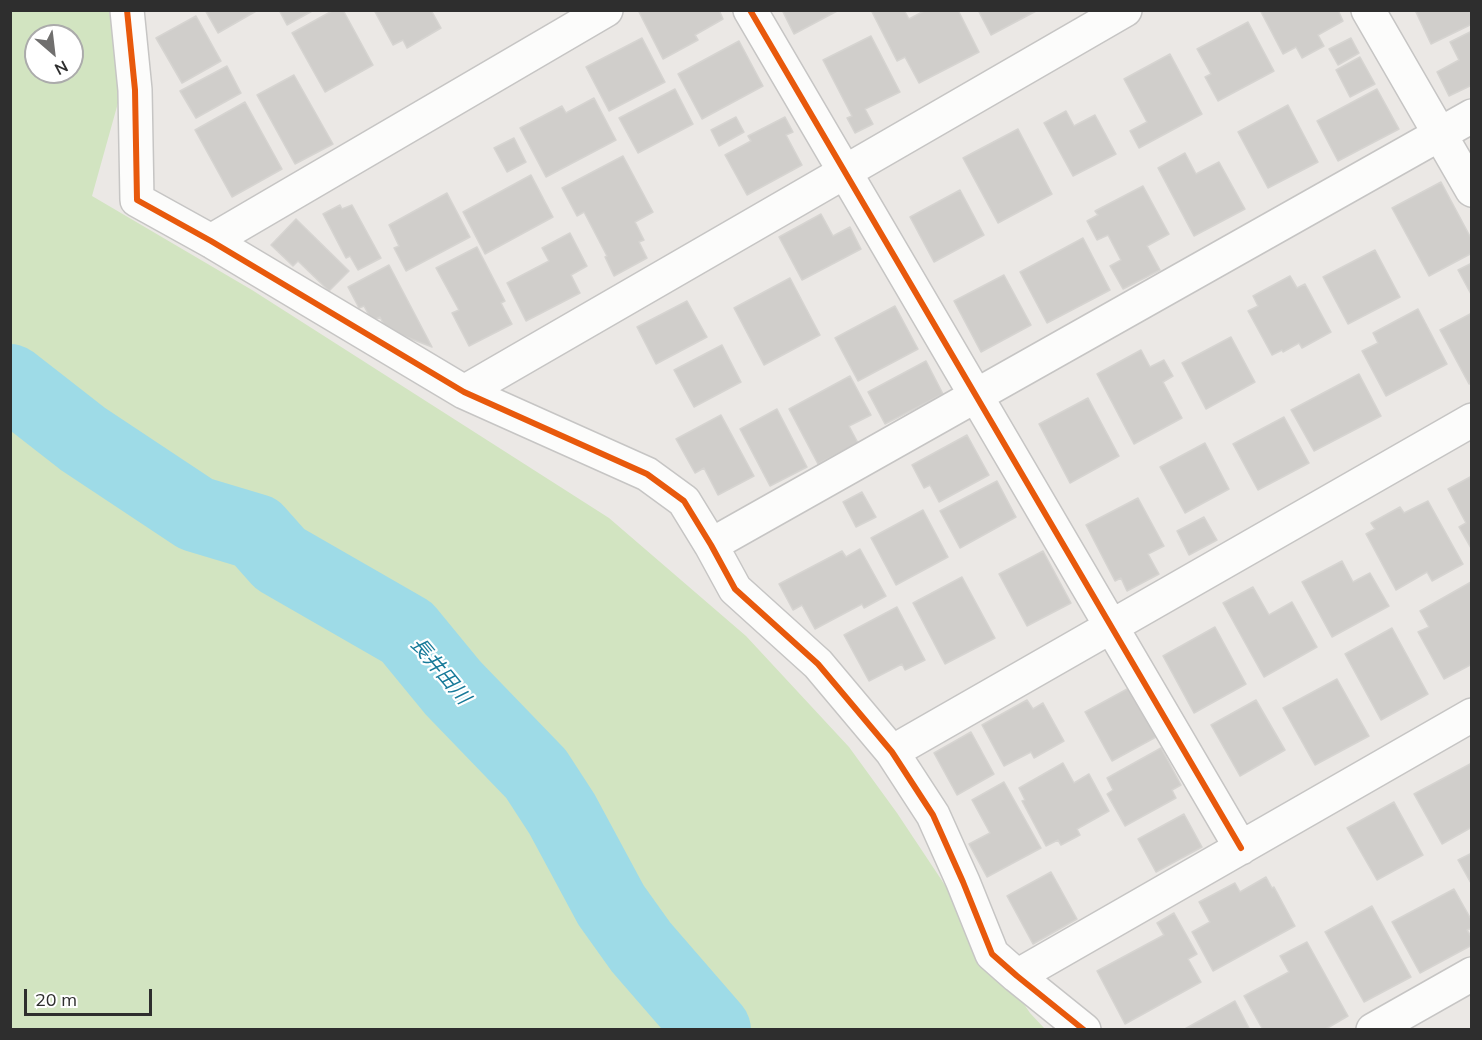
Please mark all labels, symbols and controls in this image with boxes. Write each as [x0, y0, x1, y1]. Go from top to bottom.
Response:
north arrow [24, 24, 84, 84]
text: N [51, 56, 72, 80]
water label: 長井田川 [405, 633, 475, 709]
scale bar [27, 977, 154, 1015]
text: 20 m [35, 988, 77, 1011]

